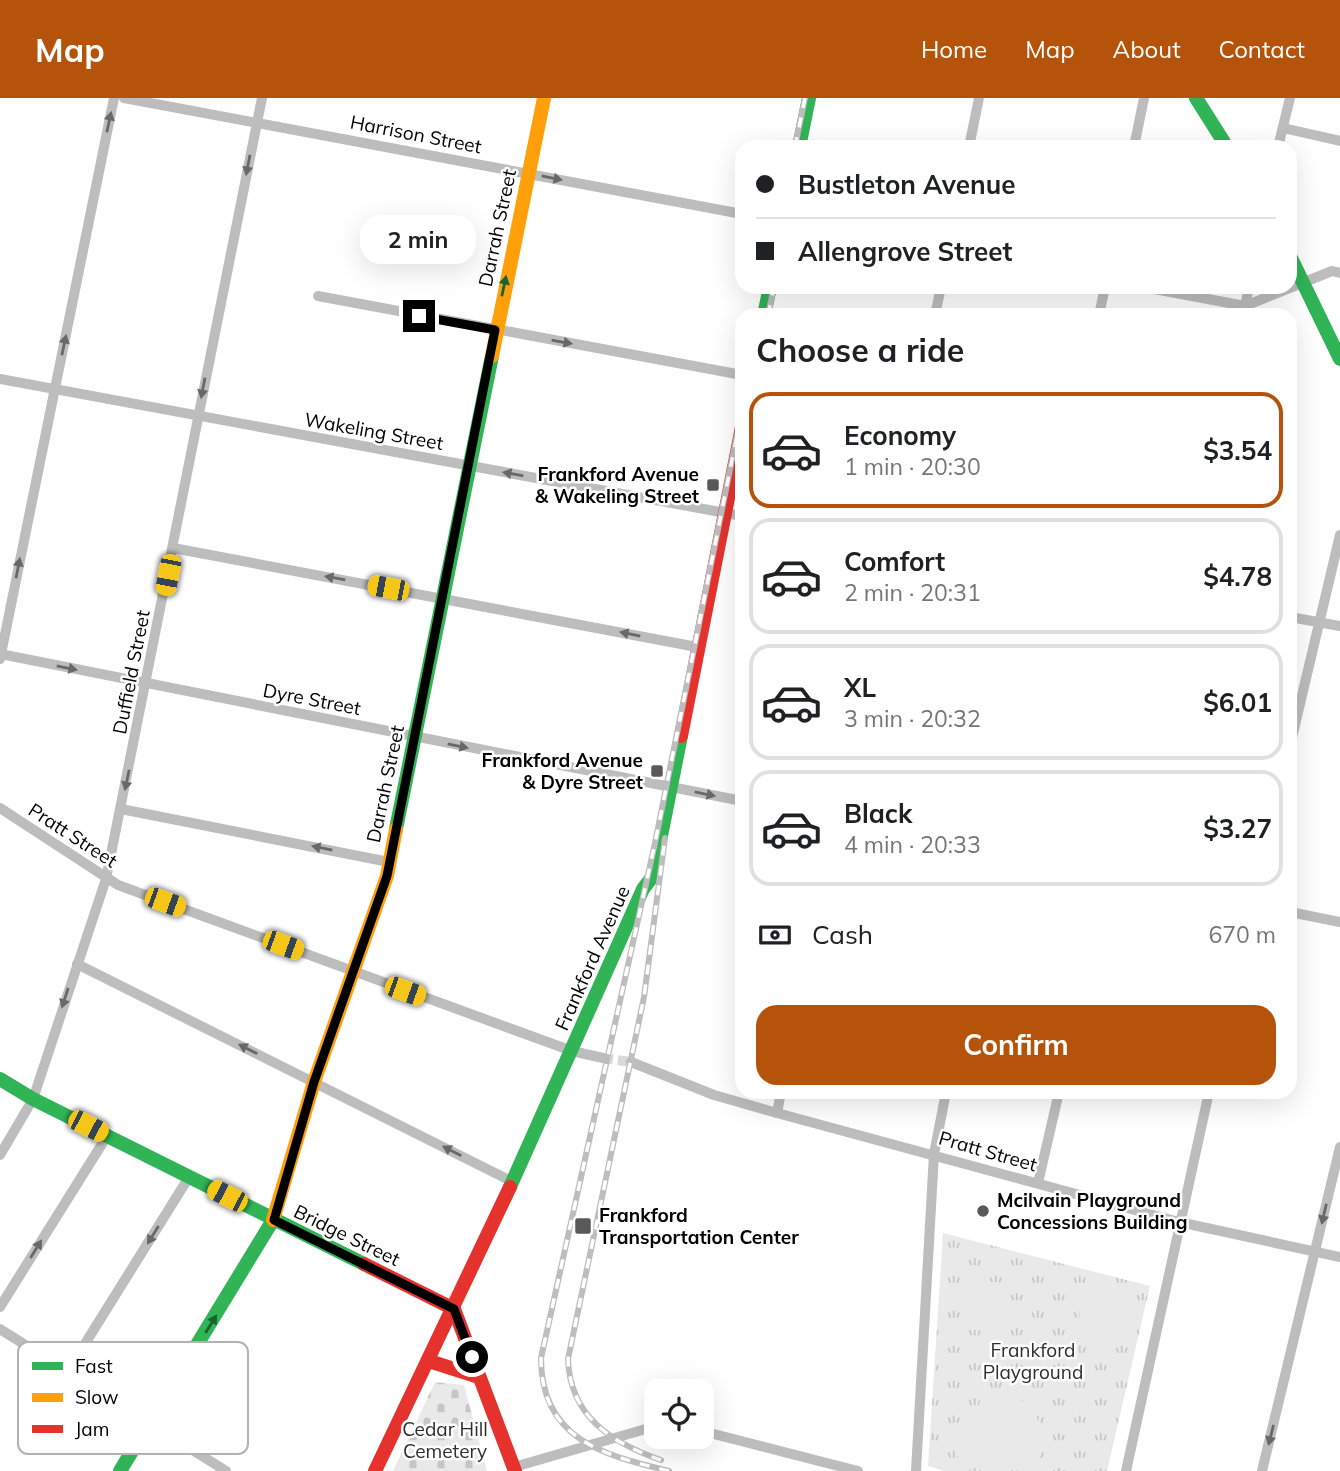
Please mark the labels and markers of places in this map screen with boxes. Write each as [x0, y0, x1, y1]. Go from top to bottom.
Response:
place label: Frankford Avenue & Wakeling Street [535, 462, 699, 508]
marker: Frankford Avenue & Wakeling Street [705, 477, 721, 493]
place label: Frankford Avenue & Dyre Street [481, 748, 643, 794]
marker: Frankford Avenue & Dyre Street [649, 763, 665, 779]
place label: Mcilvain Playground Concessions Building [997, 1188, 1188, 1234]
place label: Frankford Transportation Center [599, 1203, 799, 1249]
marker: Mcilvain Playground Concessions Building [975, 1203, 991, 1219]
marker: Frankford Transportation Center [573, 1216, 593, 1236]

